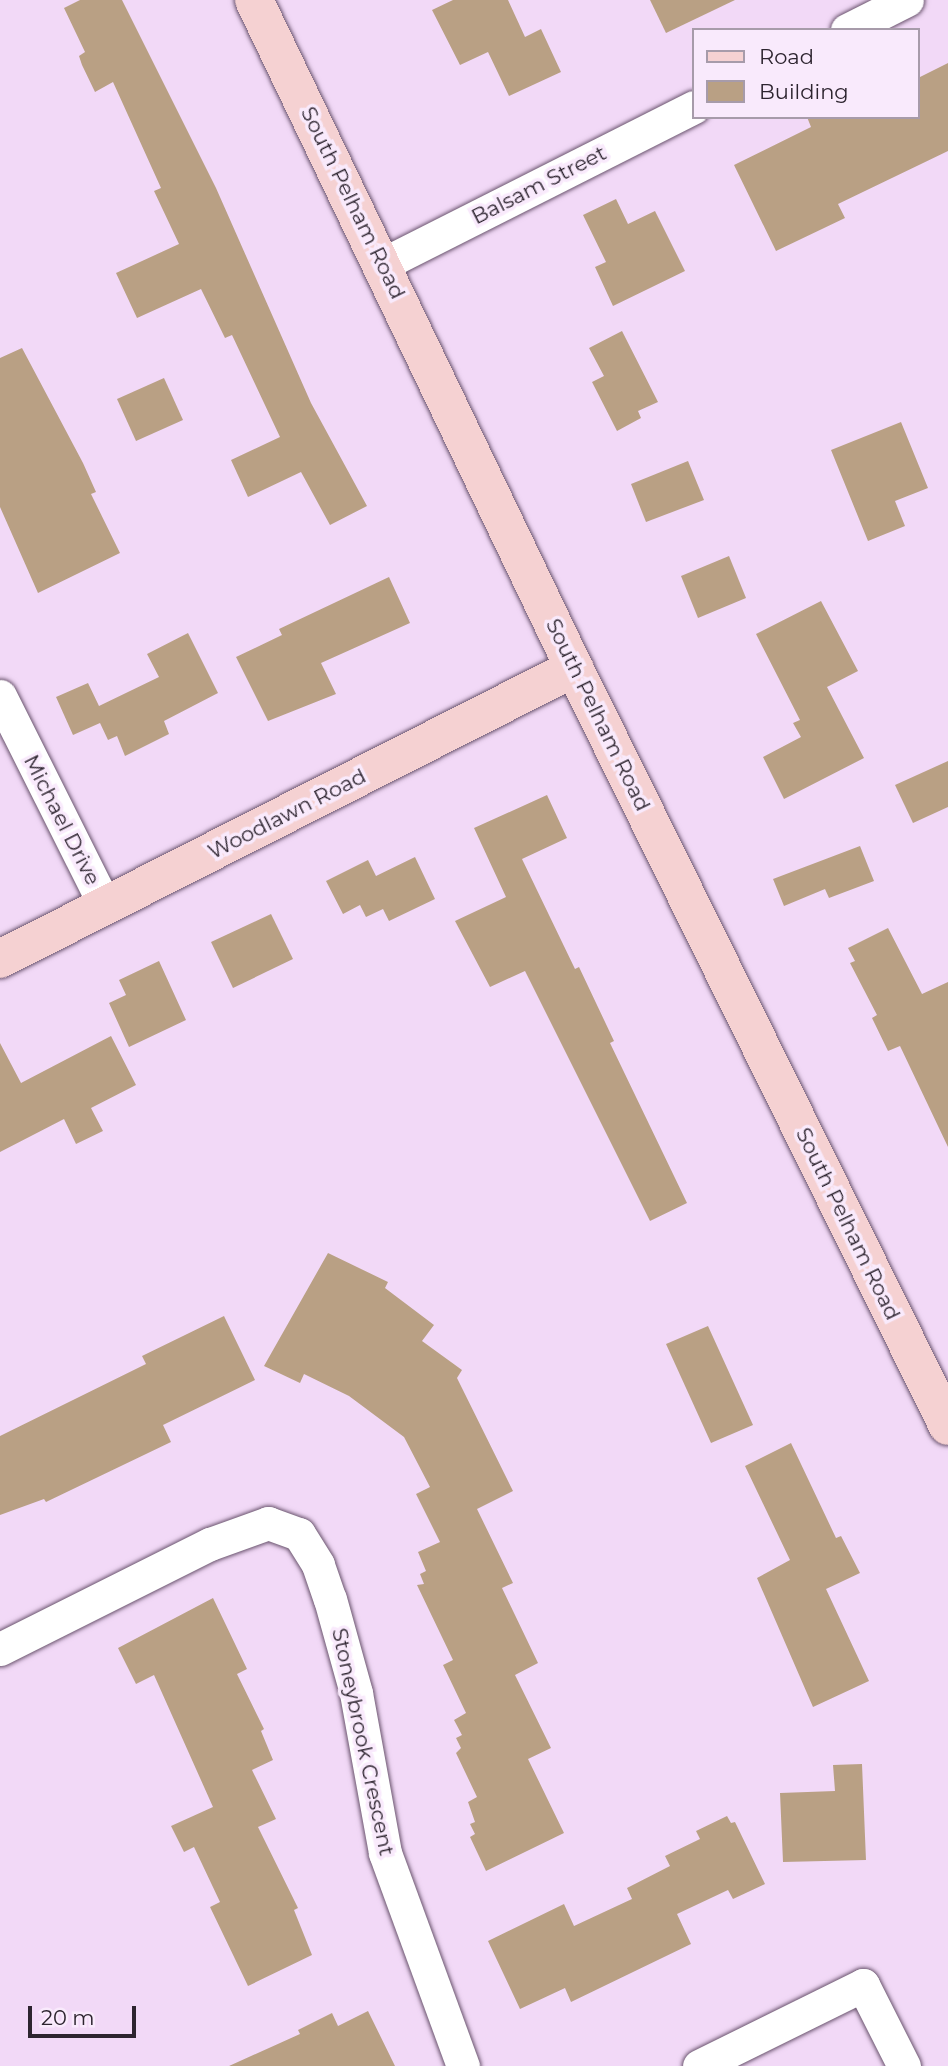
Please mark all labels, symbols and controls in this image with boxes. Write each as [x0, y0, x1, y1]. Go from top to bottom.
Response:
legend [692, 28, 920, 119]
text: Road [759, 44, 814, 69]
text: Building [759, 79, 849, 104]
street label: South Pelham Road [295, 103, 411, 303]
street label: Balsam Street [467, 140, 611, 230]
street label: South Pelham Road [540, 615, 656, 815]
street label: Michael Drive [18, 751, 106, 889]
street label: Woodlawn Road [204, 763, 370, 865]
street label: South Pelham Road [790, 1124, 906, 1324]
street label: Stoneybrook Crescent [327, 1626, 399, 1858]
scale bar [32, 1993, 140, 2037]
text: 20 m [41, 2005, 95, 2030]

